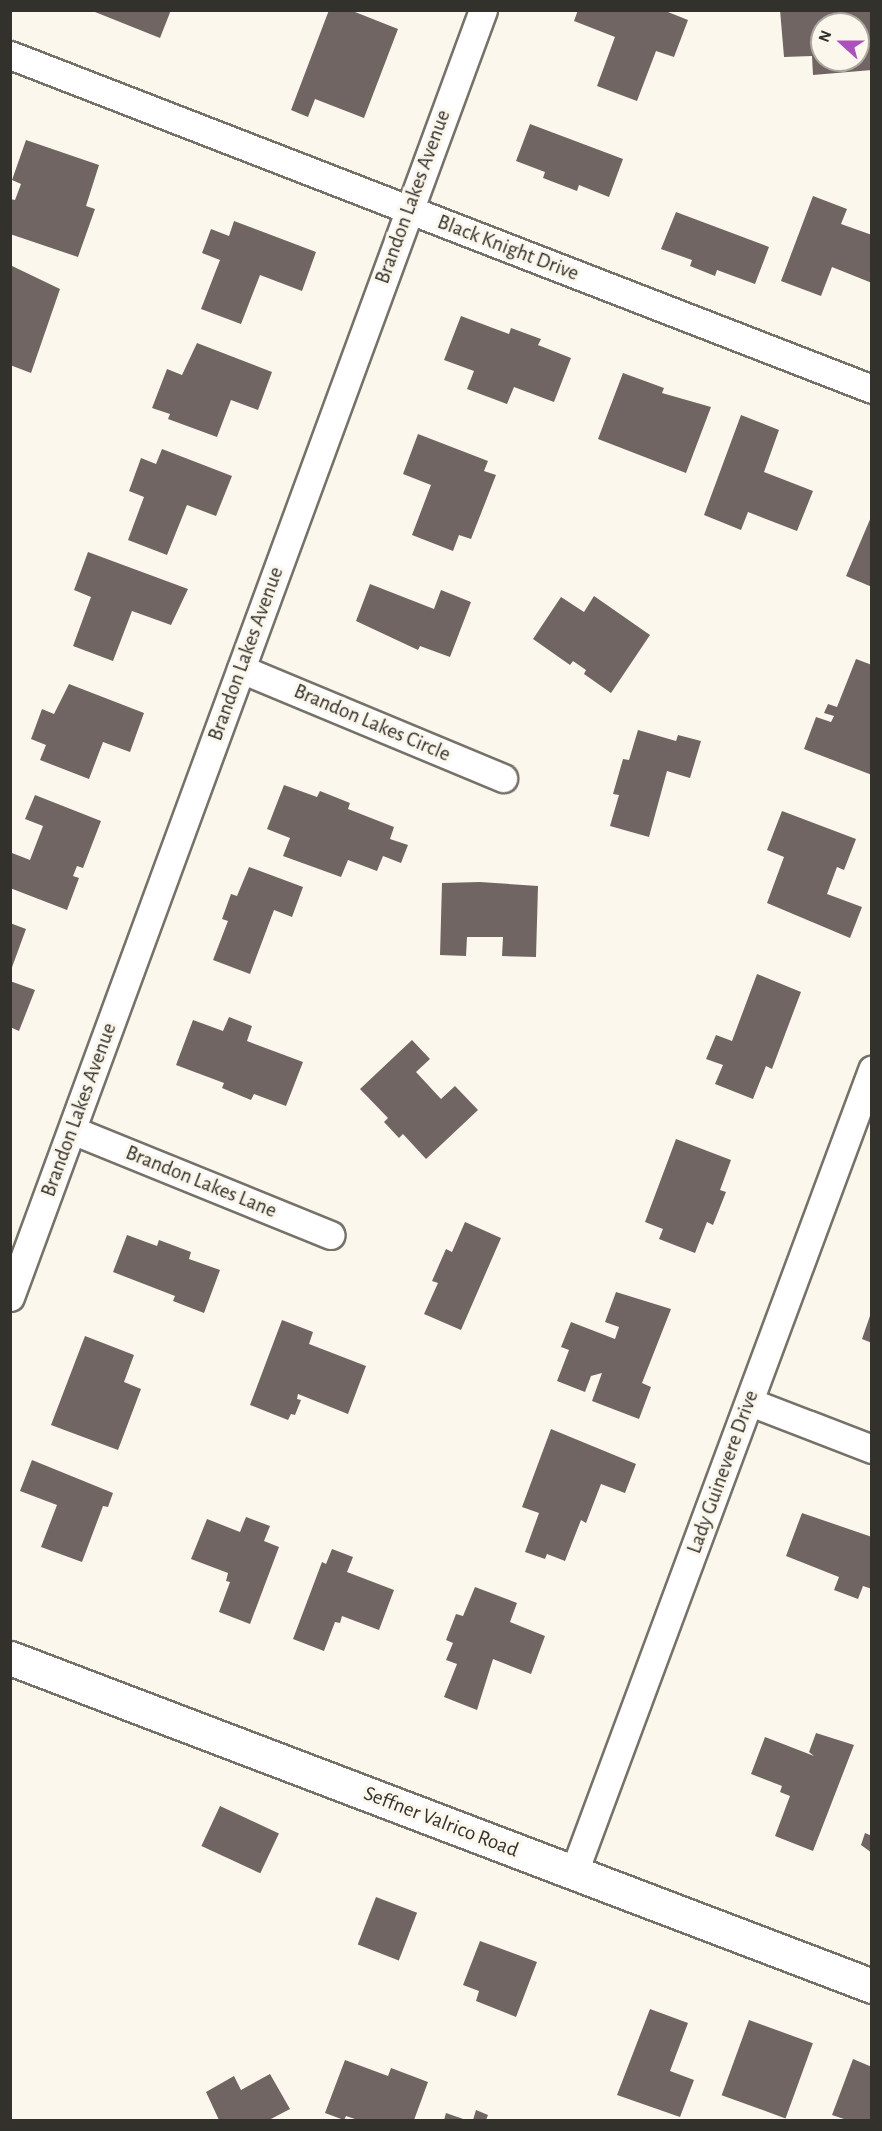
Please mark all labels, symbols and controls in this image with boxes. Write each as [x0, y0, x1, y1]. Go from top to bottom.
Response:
north arrow [810, 12, 870, 72]
text: N [816, 28, 835, 44]
street label: Brandon Lakes Avenue [370, 107, 456, 287]
street label: Black Knight Drive [434, 209, 582, 287]
street label: Brandon Lakes Avenue [203, 564, 289, 744]
street label: Brandon Lakes Circle [290, 679, 454, 767]
street label: Brandon Lakes Avenue [36, 1020, 122, 1200]
street label: Brandon Lakes Lane [122, 1140, 280, 1224]
street label: Lady Guinevere Drive [682, 1387, 764, 1557]
street label: Seffner Valrico Road [360, 1781, 522, 1863]

